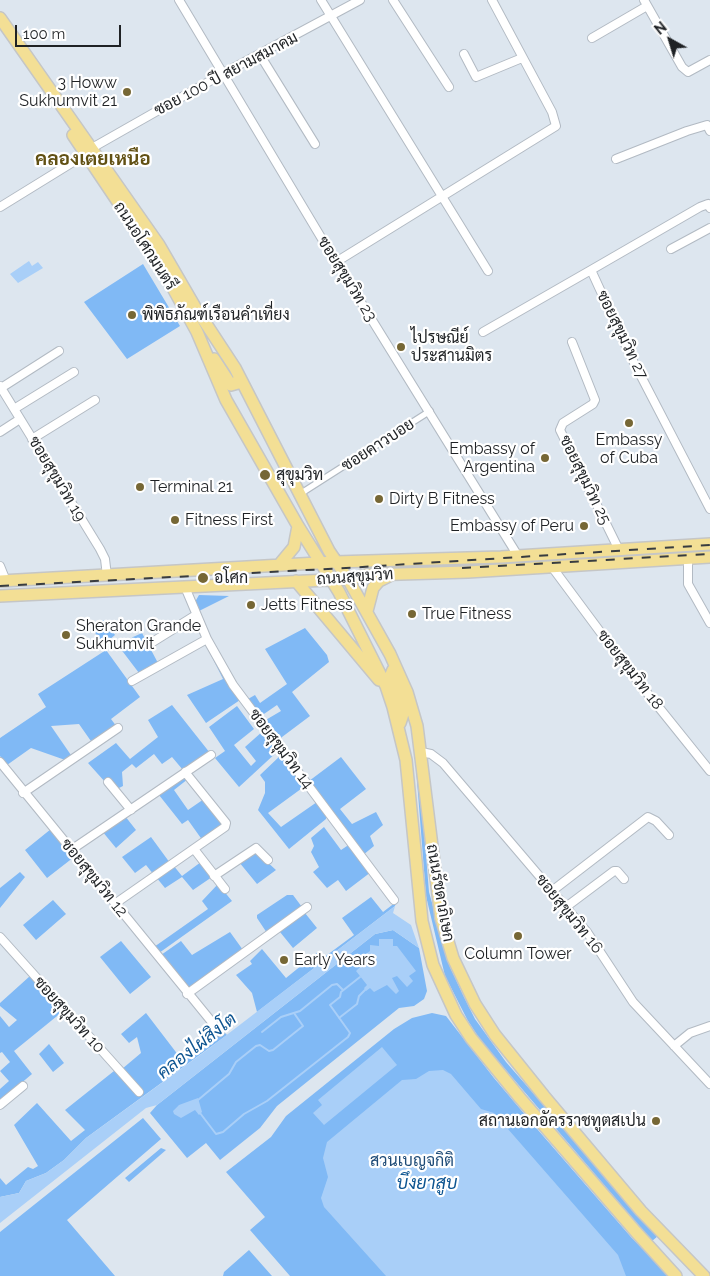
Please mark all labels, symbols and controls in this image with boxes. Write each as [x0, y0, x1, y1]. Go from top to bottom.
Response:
scale bar [18, 15, 124, 47]
north arrow [645, 15, 695, 65]
text: N [651, 19, 670, 38]
text: 100 m [23, 25, 65, 43]
street label: ซอย 100 ปี สยามสมาคม [151, 28, 301, 120]
place label: 3 Howw Sukhumvit 21 [19, 73, 117, 111]
marker: 3 Howw Sukhumvit 21 [121, 86, 133, 98]
district label: คลองเตยเหนือ [35, 148, 151, 170]
street label: ถนนอโศกมนตรี [109, 198, 181, 294]
street label: ซอยสุขุมวิท 23 [313, 233, 381, 325]
street label: ซอยสุขุมวิท 27 [592, 287, 652, 383]
place label: พิพิธภัณฑ์เรือนคำเที่ยง [142, 305, 290, 325]
marker: พิพิธภัณฑ์เรือนคำเที่ยง [126, 309, 138, 321]
place label: ไปรษณีย์ ประสานมิตร [411, 328, 492, 366]
marker: ไปรษณีย์ ประสานมิตร [395, 341, 407, 353]
street label: ซอยคาวบอย [338, 414, 418, 476]
marker: Embassy of Cuba [623, 417, 635, 429]
place label: Embassy of Cuba [596, 430, 662, 468]
street label: ซอยสุขุมวิท 25 [555, 432, 615, 528]
street label: ซอยสุขุมวิท 19 [24, 433, 90, 525]
place label: Embassy of Argentina [449, 439, 535, 477]
marker: Embassy of Argentina [539, 452, 551, 464]
place label: สุขุมวิท [276, 465, 323, 485]
marker: สุขุมวิท [258, 468, 272, 482]
place label: Terminal 21 [150, 477, 233, 497]
marker: Terminal 21 [134, 481, 146, 493]
place label: Dirty B Fitness [389, 489, 495, 509]
marker: Dirty B Fitness [373, 493, 385, 505]
place label: Fitness First [185, 510, 273, 530]
marker: Fitness First [169, 514, 181, 526]
place label: Embassy of Peru [450, 516, 574, 536]
marker: Embassy of Peru [578, 520, 590, 532]
street label: ถนนสุขุมวิท [316, 565, 394, 589]
place label: อโศก [214, 568, 248, 588]
marker: อโศก [196, 571, 210, 585]
place label: Jetts Fitness [261, 595, 353, 615]
marker: Jetts Fitness [245, 599, 257, 611]
place label: True Fitness [422, 604, 511, 624]
marker: True Fitness [406, 608, 418, 620]
place label: Sheraton Grande Sukhumvit [76, 616, 201, 654]
street label: ซอยสุขุมวิท 18 [593, 626, 667, 714]
marker: Sheraton Grande Sukhumvit [60, 629, 72, 641]
street label: ซอยสุขุมวิท 14 [245, 705, 317, 793]
street label: ซอยสุขุมวิท 12 [57, 835, 131, 921]
street label: ถนนรัชดาภิเษก [422, 842, 458, 944]
street label: ซอยสุขุมวิท 16 [531, 871, 607, 957]
marker: Column Tower [512, 930, 524, 942]
place label: Column Tower [464, 944, 572, 964]
place label: Early Years [294, 950, 375, 970]
marker: Early Years [278, 954, 290, 966]
street label: ซอยสุขุมวิท 10 [30, 973, 108, 1057]
water label: คลองไผ่สิงโต [153, 1008, 241, 1084]
place label: สถานเอกอัครราชทูตสเปน [479, 1111, 646, 1131]
marker: สถานเอกอัครราชทูตสเปน [650, 1115, 662, 1127]
park label: สวนเบญจกิติ [370, 1151, 454, 1171]
water label: บึงยาสูบ [397, 1173, 457, 1195]

